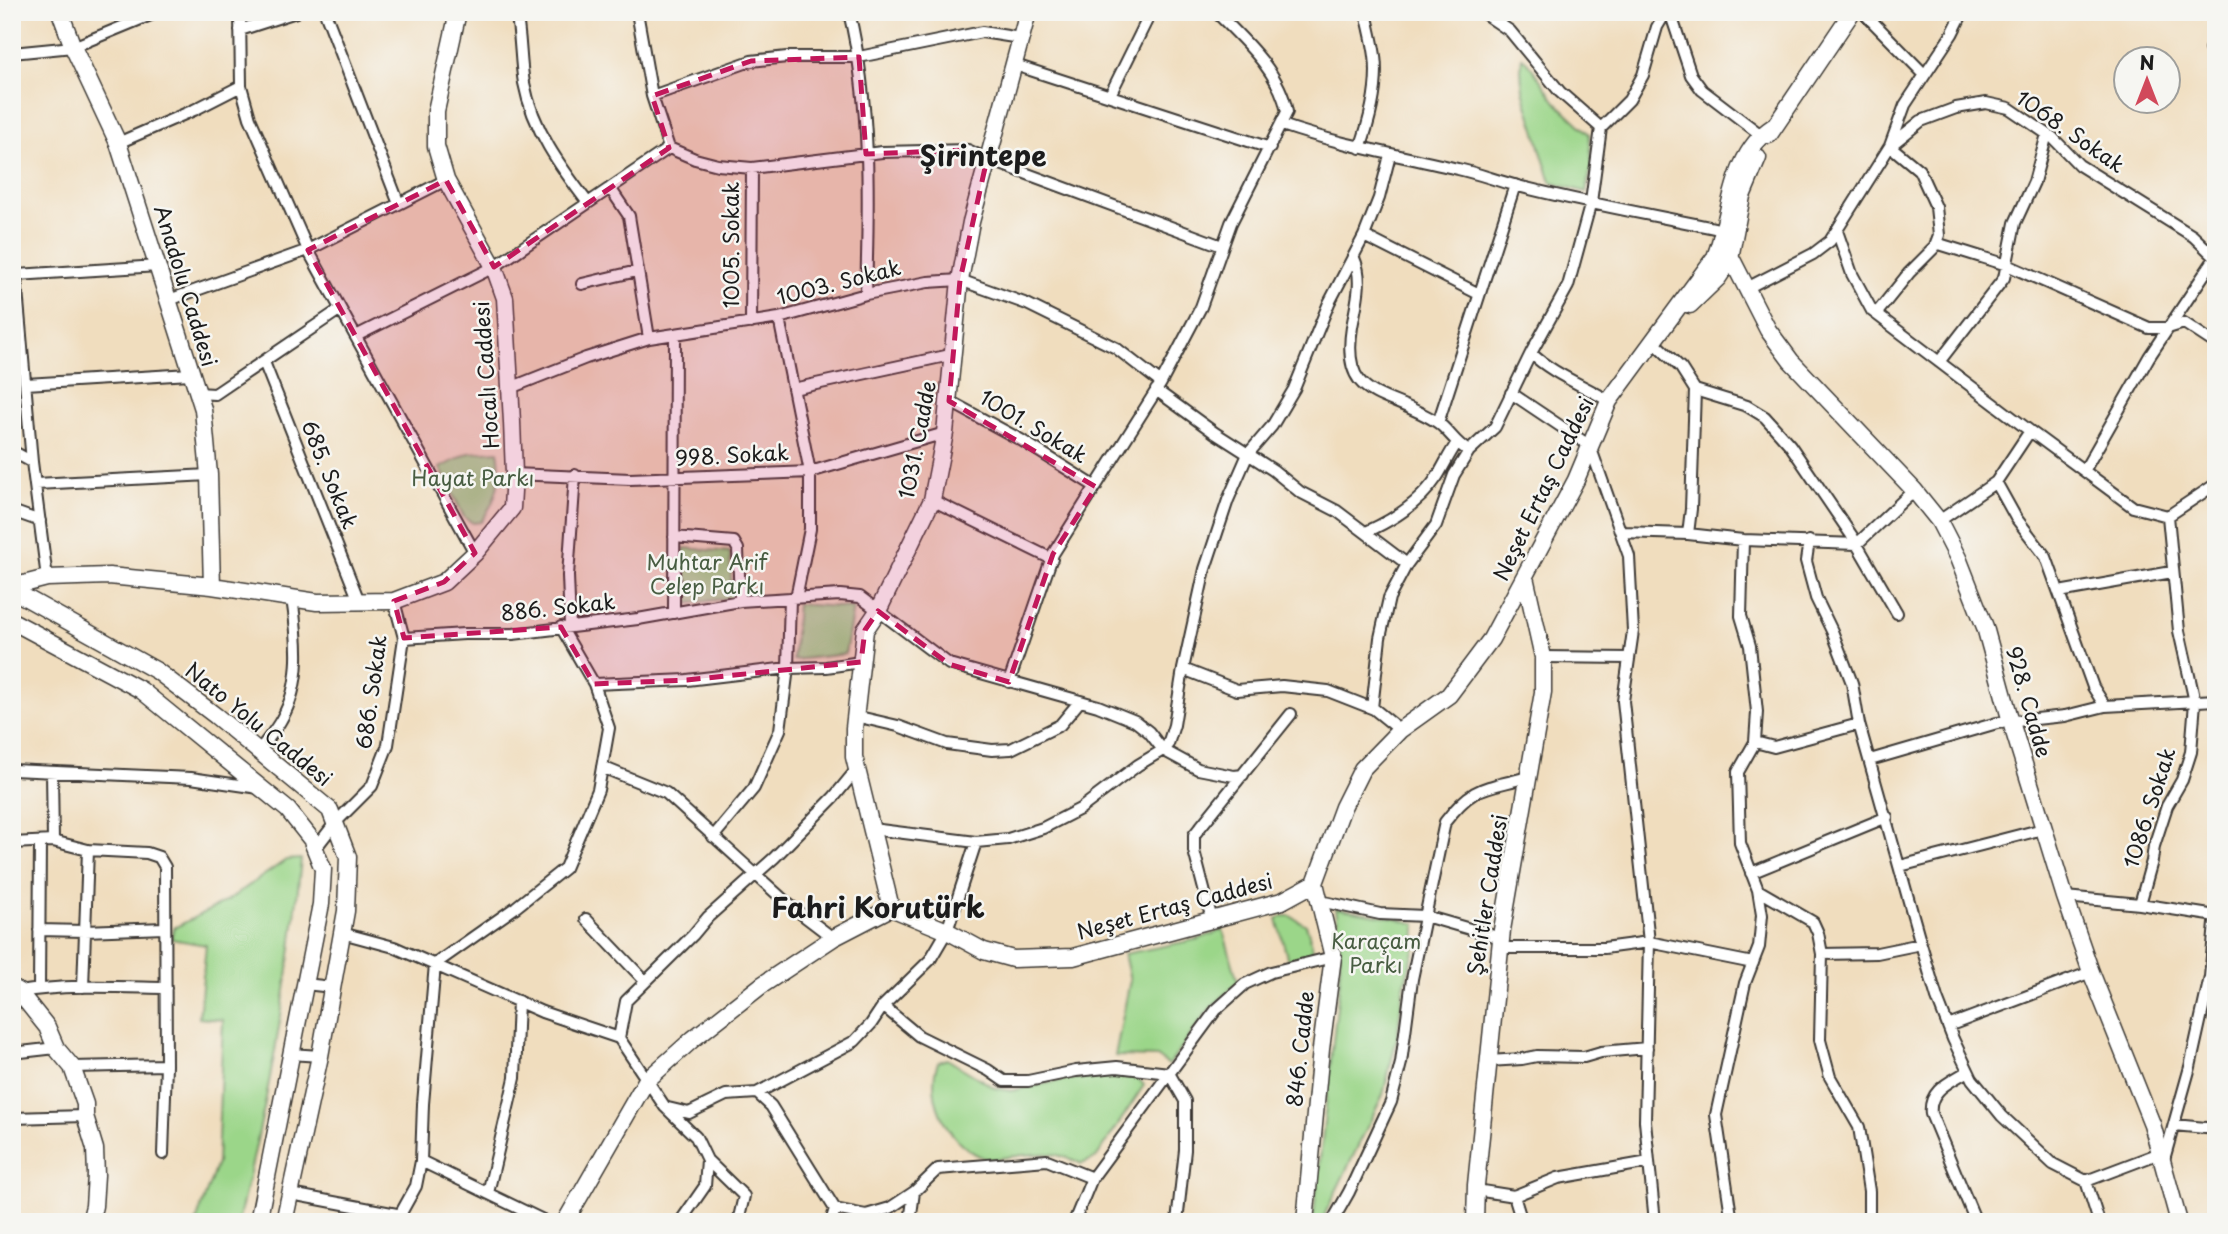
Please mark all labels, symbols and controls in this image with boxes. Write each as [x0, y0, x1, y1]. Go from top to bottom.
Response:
north arrow [2112, 46, 2182, 116]
text: N [2139, 48, 2155, 76]
street label: 1068. Sokak [2010, 81, 2132, 180]
district label: Şirintepe [919, 133, 1047, 176]
street label: 1005. Sokak [714, 182, 746, 308]
street label: Anadolu Caddesi [147, 201, 227, 370]
street label: 1003. Sokak [773, 250, 904, 312]
street label: Hocalı Caddesi [464, 300, 506, 450]
street label: 1031. Cadde [889, 378, 943, 501]
street label: 1001. Sokak [974, 380, 1094, 470]
street label: Neşet Ertaş Caddesi [1484, 391, 1601, 586]
street label: 685. Sokak [295, 415, 367, 533]
street label: 998. Sokak [674, 435, 790, 473]
park label: Hayat Parkı [412, 461, 534, 493]
park label: Muhtar Arif Celep Parkı [647, 545, 769, 601]
street label: 886. Sokak [499, 584, 617, 628]
street label: 686. Sokak [346, 632, 394, 751]
street label: 928. Cadde [1999, 642, 2061, 761]
street label: Nato Yolu Caddesi [179, 654, 340, 793]
street label: 1086. Sokak [2114, 743, 2183, 872]
street label: Şehitler Caddesi [1457, 812, 1515, 978]
street label: Neşet Ertaş Caddesi [1073, 864, 1276, 947]
district label: Fahri Korutürk [771, 885, 985, 928]
park label: Karaçam Parkı [1331, 924, 1421, 980]
street label: 846. Cadde [1277, 989, 1321, 1108]

